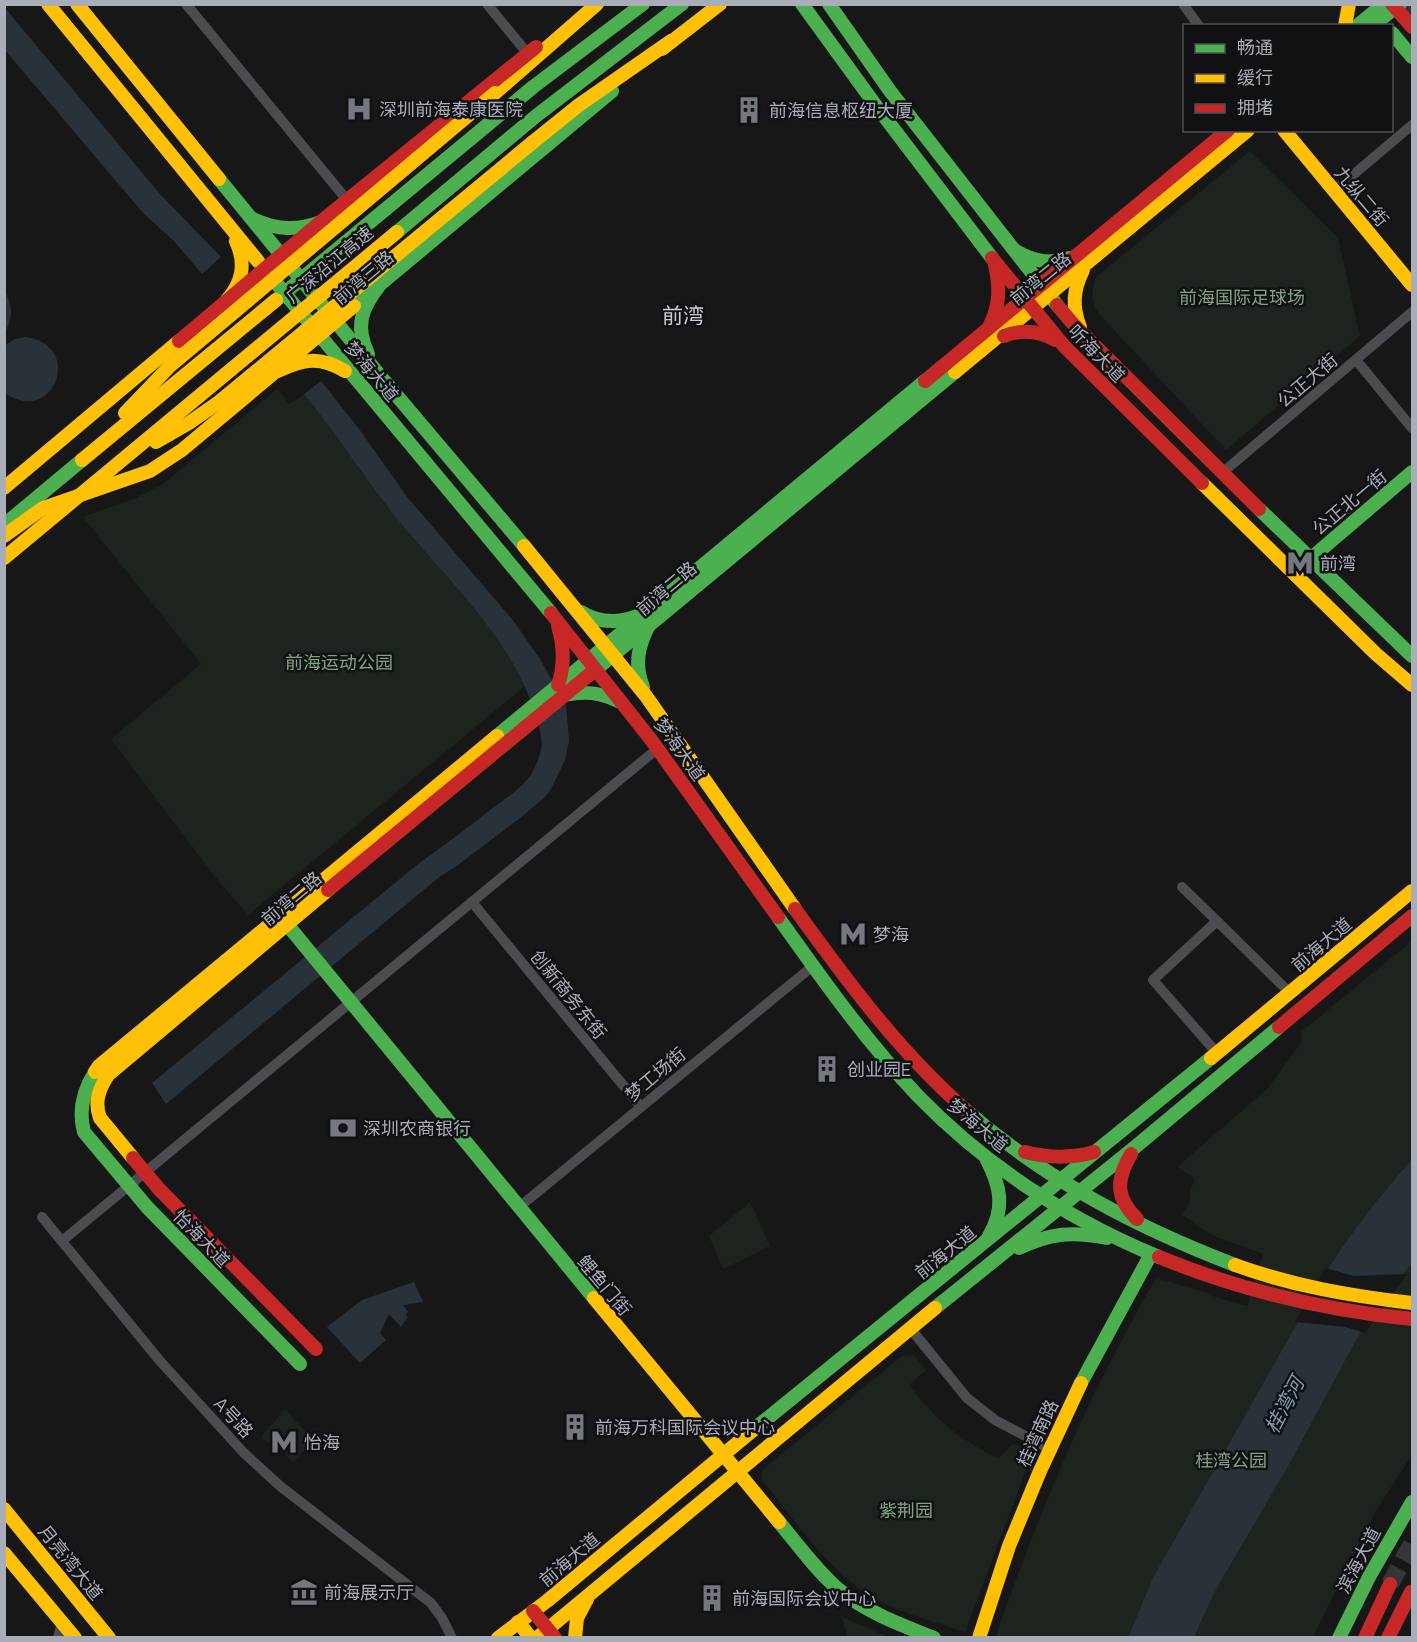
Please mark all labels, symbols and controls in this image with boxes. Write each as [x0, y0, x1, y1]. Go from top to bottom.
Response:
legend [1183, 24, 1393, 132]
text: 畅通 [1237, 35, 1273, 59]
text: 缓行 [1237, 65, 1273, 89]
hospital icon: 深圳前海泰康医院 [344, 94, 374, 124]
building icon: 前海信息枢纽大厦 [734, 95, 764, 125]
text: 拥堵 [1237, 95, 1273, 119]
place label: 深圳前海泰康医院 [379, 97, 523, 121]
place label: 前海信息枢纽大厦 [769, 98, 913, 122]
street label: 九纵二街 [1330, 161, 1394, 231]
street label: 广深沿江高速 [280, 220, 378, 308]
street label: 前湾三路 [328, 245, 398, 309]
street label: 前湾二路 [1004, 246, 1076, 310]
park label: 前海国际足球场 [1179, 285, 1305, 309]
district label: 前湾 [662, 301, 704, 329]
street label: 听海大道 [1063, 319, 1131, 387]
street label: 梦海大道 [340, 336, 404, 406]
street label: 公正大街 [1272, 348, 1342, 412]
street label: 公正北一街 [1307, 464, 1391, 540]
metro station icon: 前湾 [1285, 548, 1315, 578]
place label: 前湾 [1320, 551, 1356, 575]
street label: 前湾二路 [631, 556, 701, 620]
park label: 前海运动公园 [285, 650, 393, 674]
street label: 梦海大道 [649, 713, 711, 785]
street label: 前湾二路 [256, 866, 326, 930]
street label: 前海大道 [1286, 912, 1356, 976]
metro station icon: 梦海 [838, 919, 868, 949]
place label: 梦海 [873, 922, 909, 946]
street label: 创新商务东街 [526, 944, 612, 1044]
street label: 梦工场街 [620, 1042, 690, 1106]
building icon: 创业园E [812, 1054, 842, 1084]
place label: 创业园E [847, 1057, 911, 1081]
street label: 梦海大道 [943, 1093, 1013, 1157]
bank icon: 深圳农商银行 [328, 1113, 358, 1143]
place label: 深圳农商银行 [363, 1116, 471, 1140]
street label: 怡海大道 [168, 1204, 236, 1272]
street label: 前海大道 [909, 1220, 981, 1284]
street label: 鲤鱼门街 [573, 1250, 637, 1320]
water label: 桂湾河 [1258, 1369, 1312, 1438]
street label: A号路 [209, 1391, 259, 1443]
street label: 桂湾南路 [1011, 1395, 1063, 1471]
building icon: 前海万科国际会议中心 [560, 1412, 590, 1442]
place label: 前海万科国际会议中心 [595, 1415, 775, 1439]
metro station icon: 怡海 [269, 1427, 299, 1457]
place label: 怡海 [304, 1430, 340, 1454]
park label: 桂湾公园 [1195, 1448, 1267, 1472]
park label: 紫荆园 [879, 1498, 933, 1522]
street label: 月亮湾大道 [33, 1519, 109, 1605]
street label: 滨海大道 [1331, 1523, 1385, 1597]
street label: 前海大道 [534, 1527, 604, 1591]
museum icon: 前海展示厅 [289, 1577, 319, 1607]
place label: 前海展示厅 [324, 1580, 414, 1604]
building icon: 前海国际会议中心 [697, 1583, 727, 1613]
place label: 前海国际会议中心 [732, 1586, 876, 1610]

